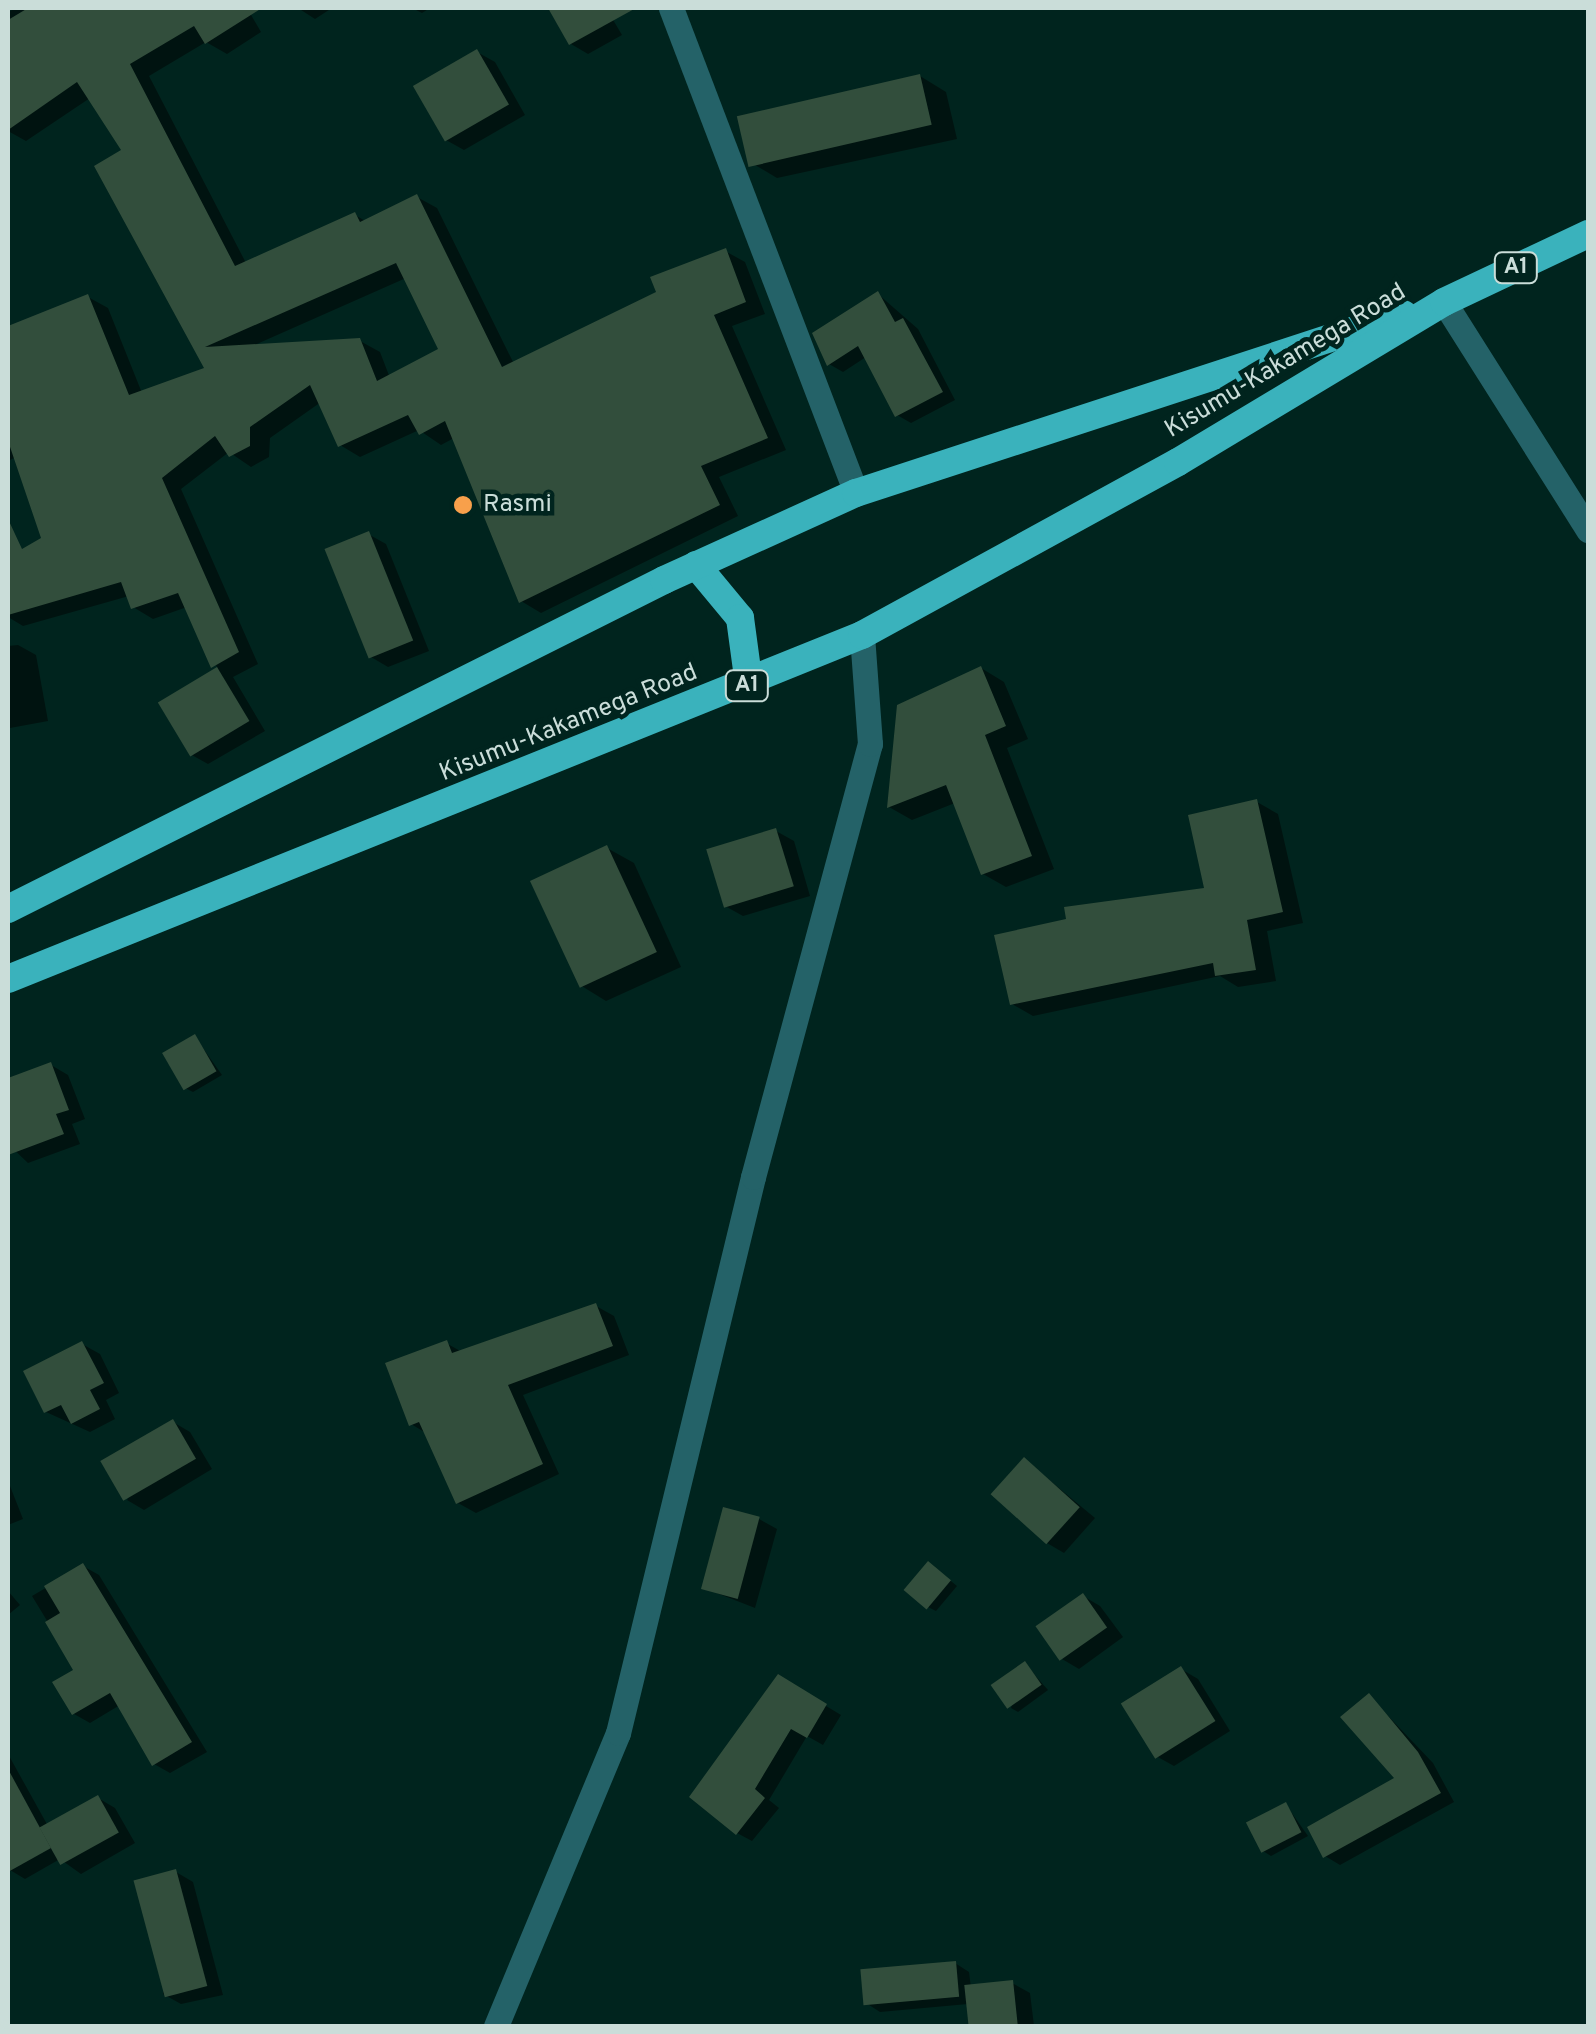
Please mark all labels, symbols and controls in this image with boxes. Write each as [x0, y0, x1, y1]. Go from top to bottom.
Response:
road number: A1 [1494, 251, 1538, 285]
street label: Kisumu-Kakamega Road [1160, 278, 1412, 446]
place label: Rasmi [483, 490, 552, 520]
marker: Rasmi [452, 494, 474, 516]
street label: Kisumu-Kakamega Road [436, 658, 702, 790]
road number: A1 [724, 669, 770, 703]

